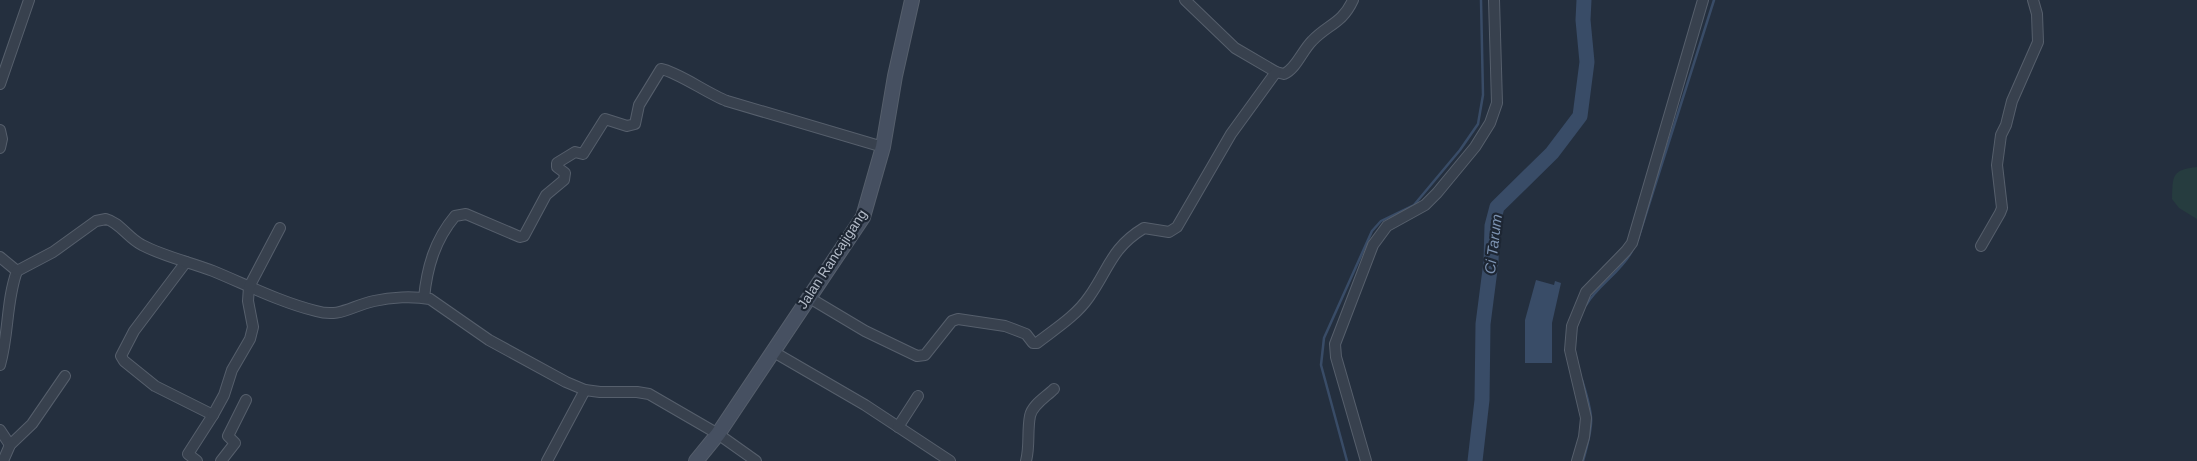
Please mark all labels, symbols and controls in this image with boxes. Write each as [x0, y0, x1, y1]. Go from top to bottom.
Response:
street label: Jalan Rancajigang [794, 206, 870, 312]
water label: Ci Tarum [1481, 213, 1505, 275]

